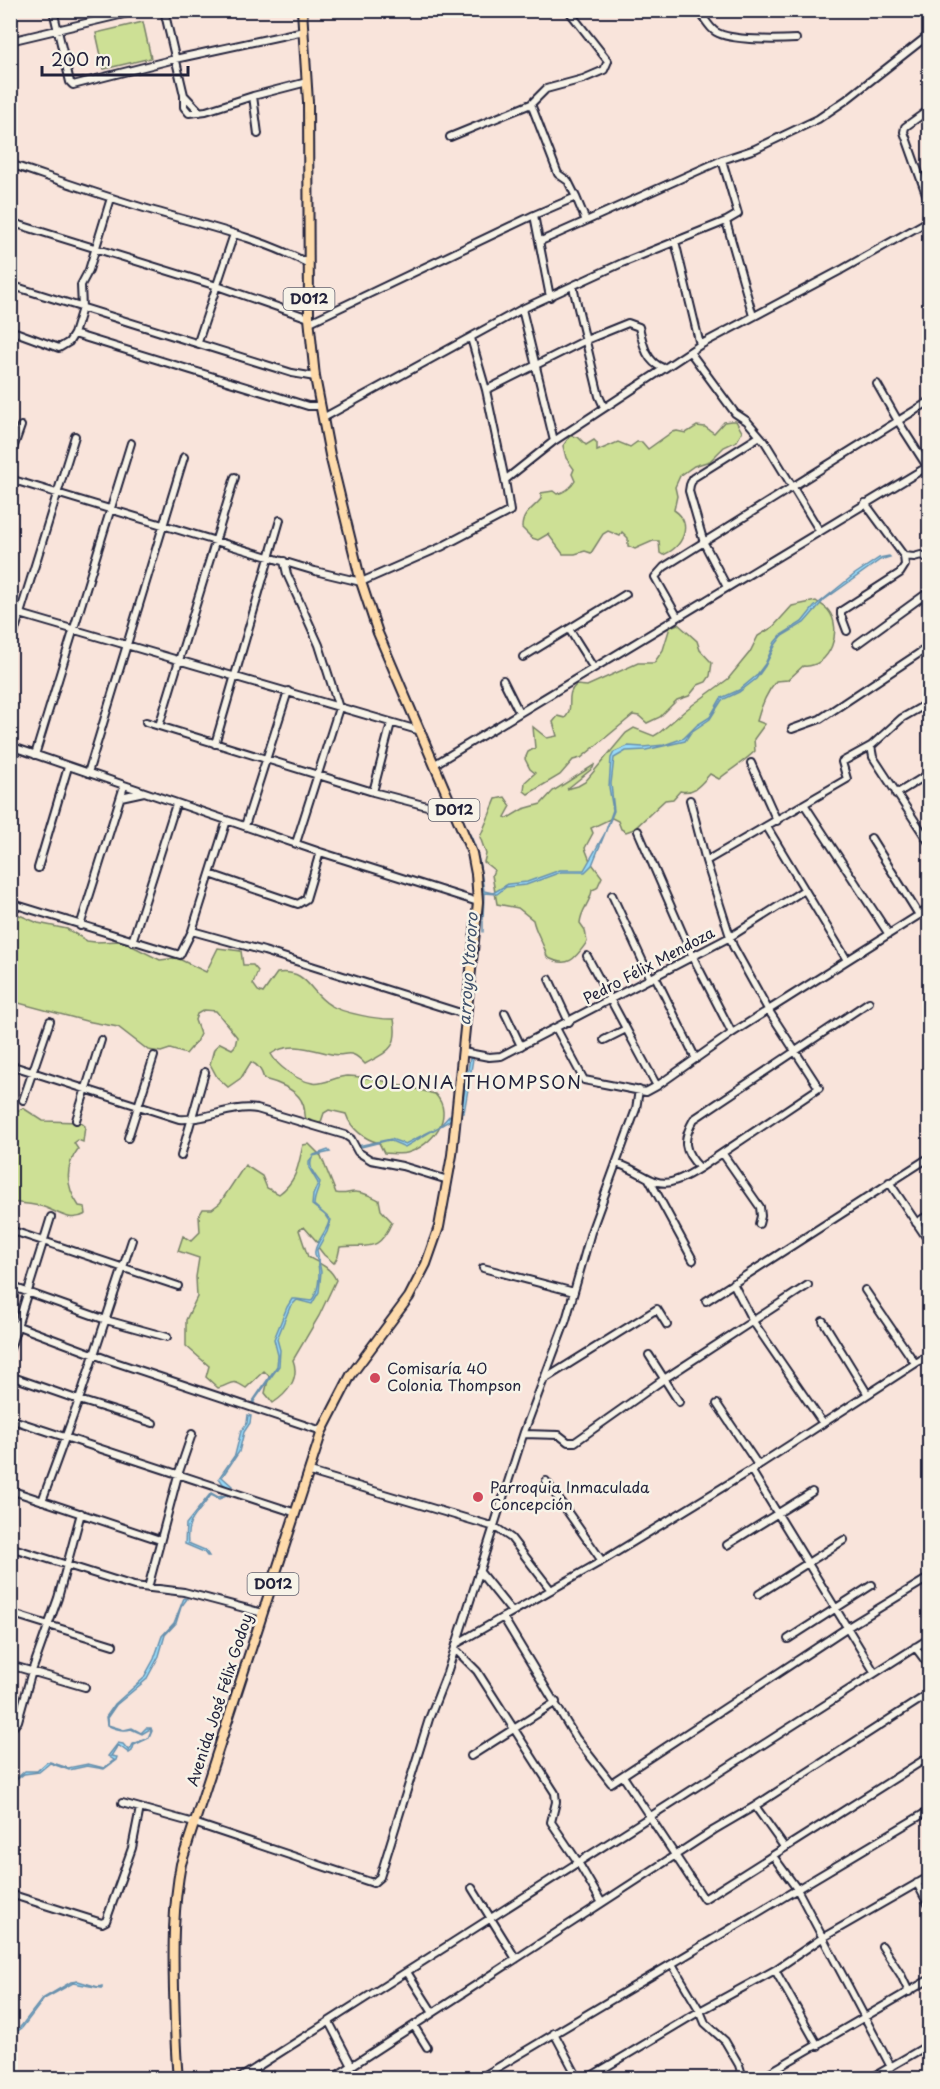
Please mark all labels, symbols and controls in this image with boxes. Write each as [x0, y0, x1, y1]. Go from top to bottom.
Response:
scale bar [42, 39, 188, 77]
text: 200 m [51, 45, 111, 72]
road number: D012 [284, 288, 334, 310]
road number: D012 [428, 799, 480, 821]
water label: arroyo Ytororo [451, 911, 483, 1026]
street label: Pedro Félix Mendoza [579, 920, 719, 1009]
district label: COLONIA THOMPSON [359, 1068, 583, 1095]
place label: Comisaría 40 Colonia Thompson [387, 1356, 521, 1396]
marker: Comisaría 40 Colonia Thompson [368, 1371, 382, 1385]
place label: Parroquia Inmaculada Concepción [490, 1475, 650, 1515]
marker: Parroquia Inmaculada Concepción [471, 1490, 485, 1504]
road number: D012 [248, 1573, 298, 1595]
street label: Avenida José Félix Godoy [180, 1610, 257, 1789]

